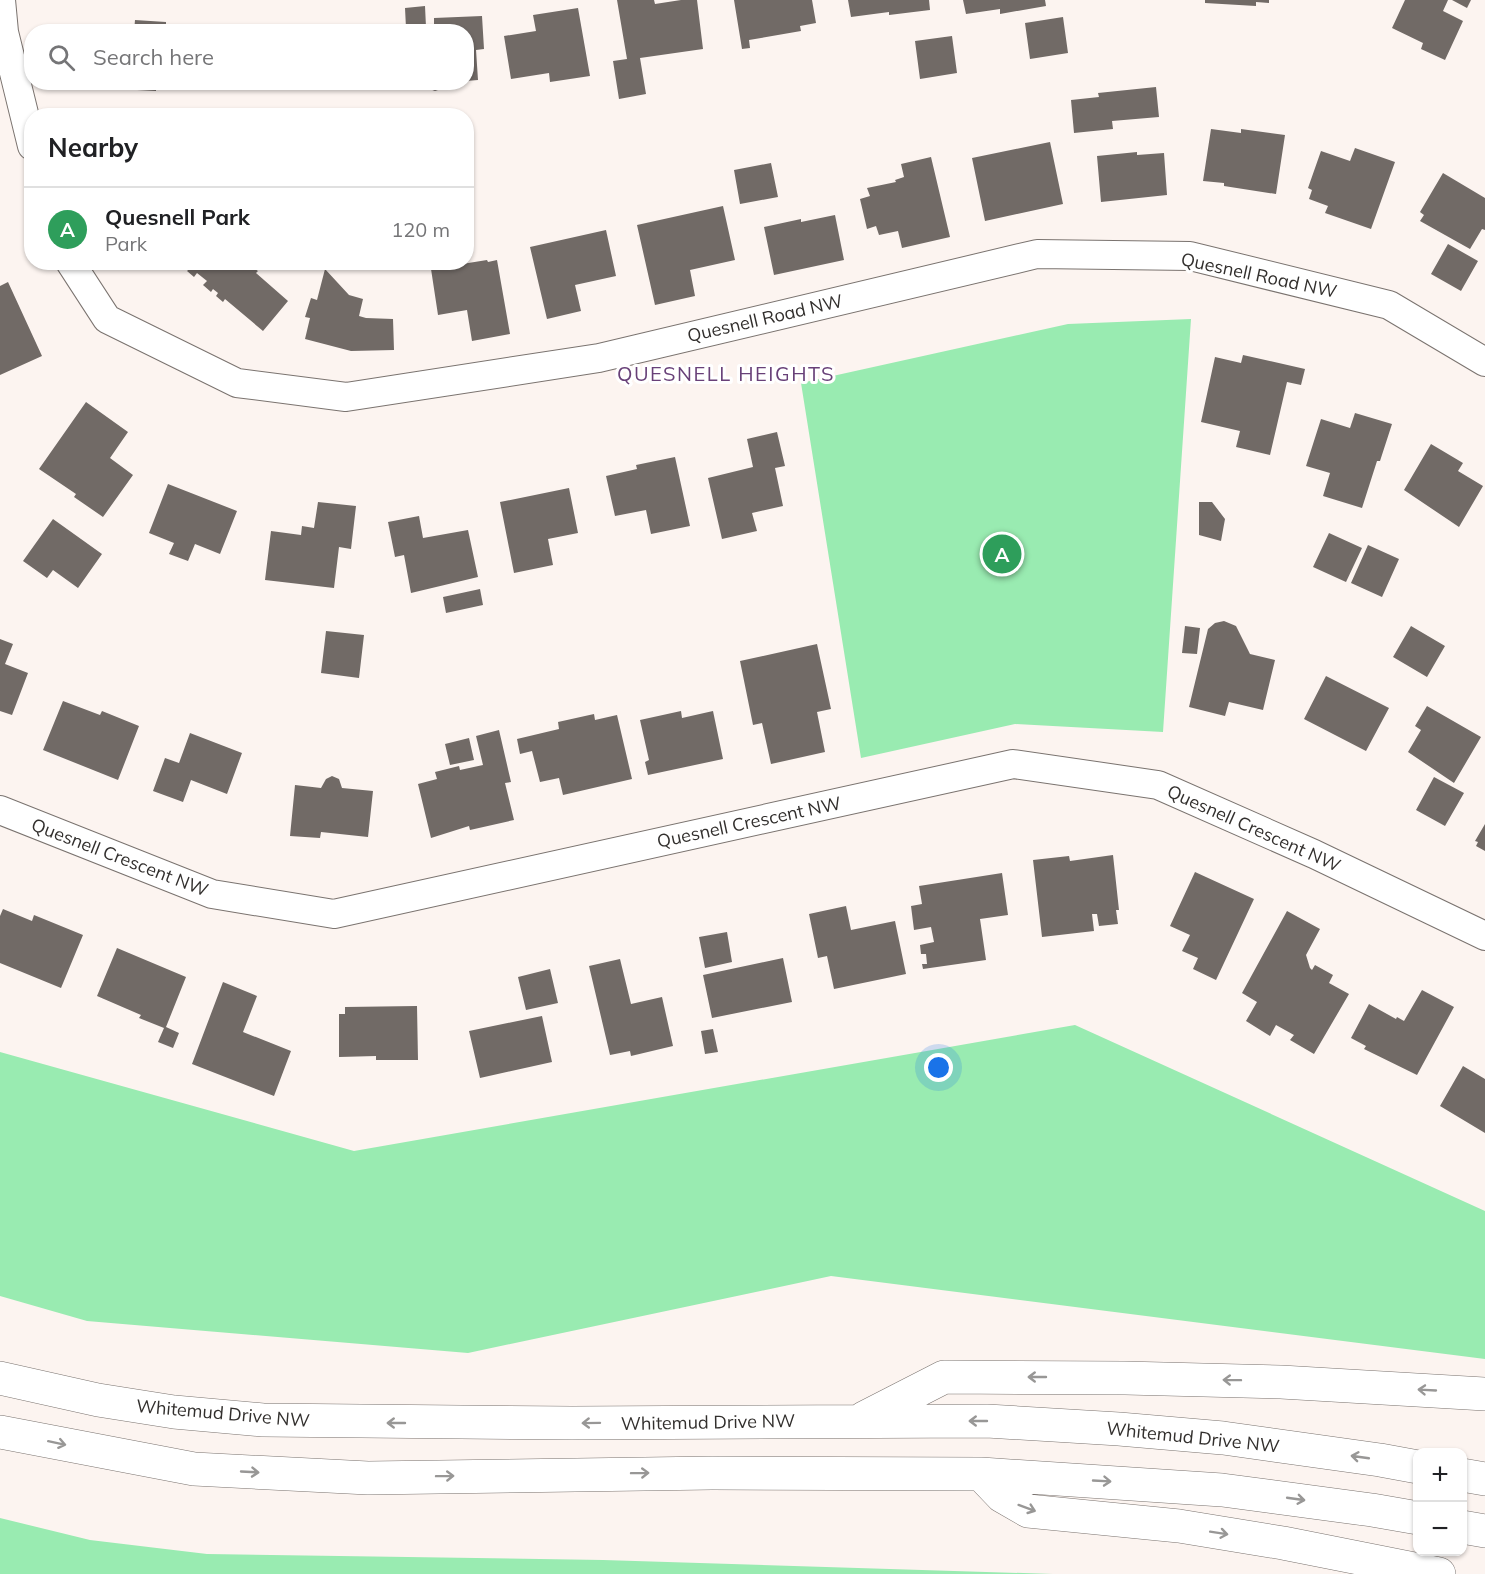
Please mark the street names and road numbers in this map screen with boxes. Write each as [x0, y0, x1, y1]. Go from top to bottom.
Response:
street label: Quesnell Road NW [1179, 247, 1339, 303]
street label: Quesnell Road NW [685, 289, 845, 347]
street label: Quesnell Crescent NW [1164, 779, 1344, 877]
street label: Quesnell Crescent NW [655, 791, 843, 853]
street label: Quesnell Crescent NW [28, 813, 212, 901]
street label: Whitemud Drive NW [135, 1394, 311, 1432]
street label: Whitemud Drive NW [621, 1409, 795, 1435]
street label: Whitemud Drive NW [1105, 1416, 1281, 1458]

